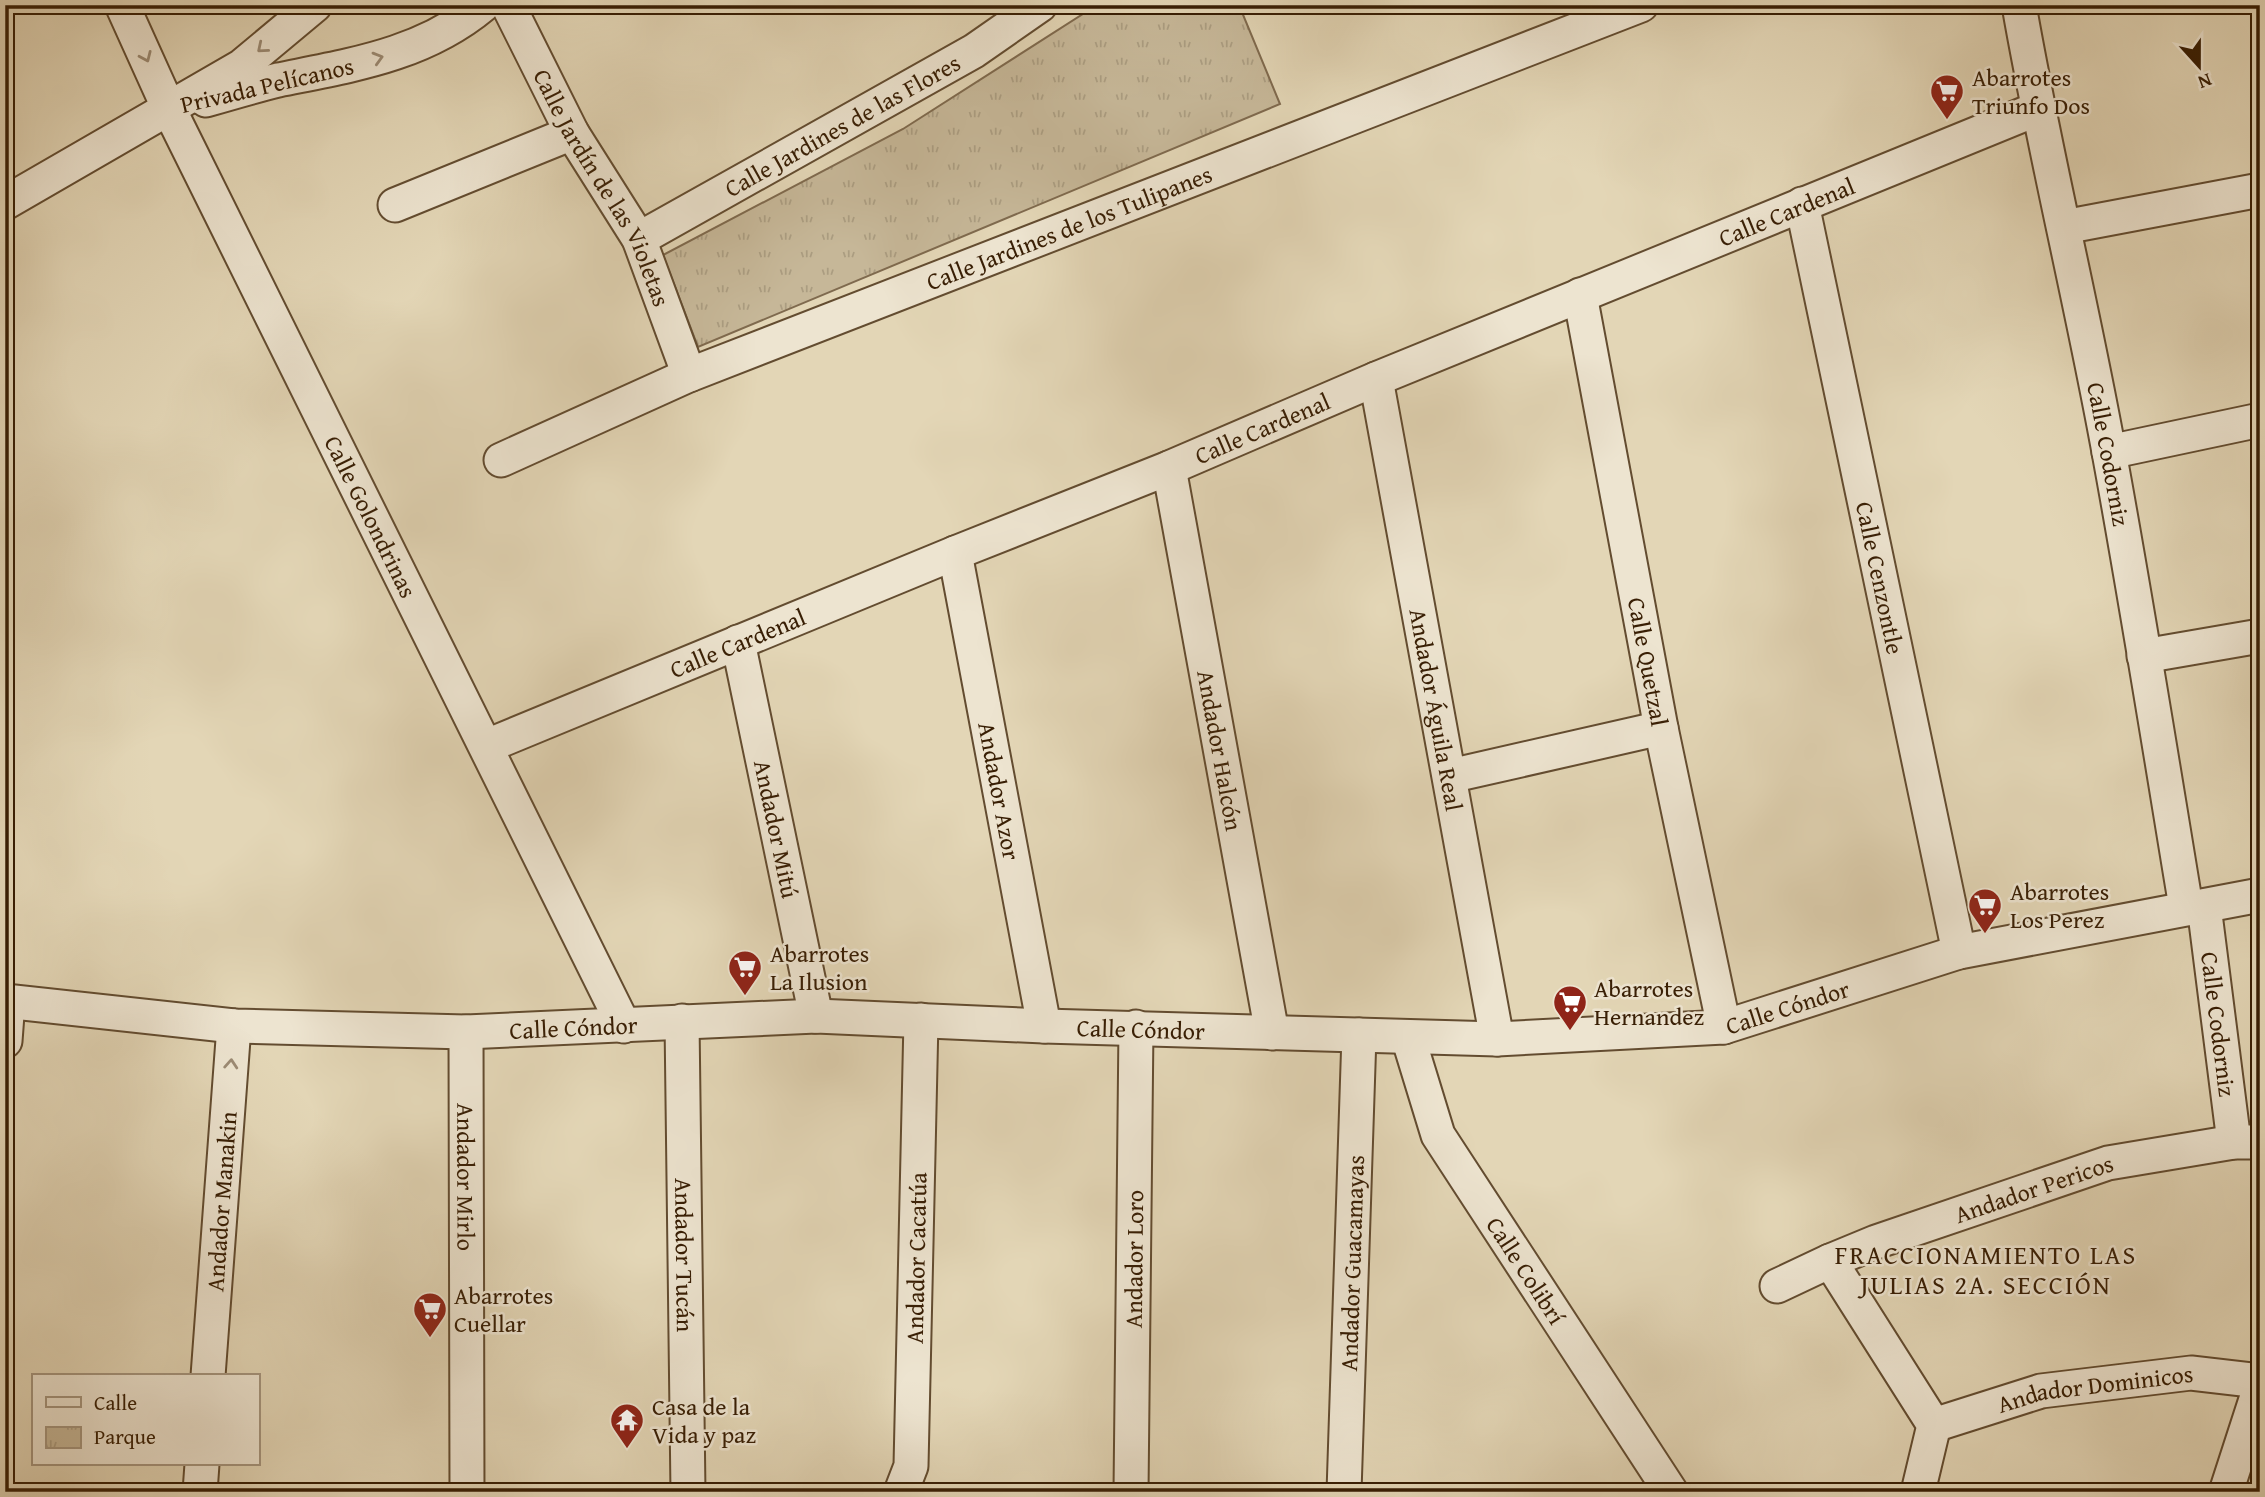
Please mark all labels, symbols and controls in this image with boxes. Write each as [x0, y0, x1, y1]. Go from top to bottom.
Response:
north arrow [2164, 32, 2234, 102]
one-way arrow [258, 40, 270, 53]
street label: Calle Jardines de las Flores [718, 45, 967, 205]
street label: Privada Pelícanos [177, 48, 357, 122]
one-way arrow [138, 50, 152, 62]
one-way arrow [372, 52, 384, 66]
place label: Abarrotes Triunfo Dos [1972, 60, 2090, 123]
street label: Calle Jardín de las Violetas [525, 63, 680, 311]
text: N [2194, 67, 2216, 97]
supermarket icon: Abarrotes Triunfo Dos [1928, 72, 1966, 121]
street label: Calle Jardines de los Tulipanes [921, 156, 1217, 299]
street label: Calle Cardenal [1713, 168, 1860, 255]
street label: Calle Codorniz [2079, 379, 2139, 529]
street label: Calle Cardenal [1189, 383, 1336, 472]
street label: Calle Golondrinas [316, 429, 426, 604]
street label: Calle Cenzontle [1847, 498, 1914, 657]
street label: Calle Quetzal [1619, 594, 1678, 729]
street label: Calle Cardenal [664, 599, 811, 686]
street label: Andador Águila Real [1401, 605, 1472, 814]
street label: Andador Halcón [1189, 667, 1252, 834]
street label: Andador Azor [970, 719, 1030, 863]
street label: Andador Mitú [746, 757, 808, 901]
place label: Abarrotes Los Perez [2010, 874, 2109, 937]
supermarket icon: Abarrotes Los Perez [1966, 886, 2004, 935]
place label: Abarrotes La Ilusion [770, 936, 869, 999]
supermarket icon: Abarrotes La Ilusion [726, 948, 764, 997]
street label: Calle Codorniz [2192, 950, 2246, 1098]
place label: Abarrotes Hernandez [1594, 971, 1704, 1034]
street label: Calle Cóndor [1721, 971, 1854, 1043]
supermarket icon: Abarrotes Hernandez [1551, 983, 1589, 1032]
street label: Calle Cóndor [509, 1007, 638, 1047]
street label: Calle Cóndor [1076, 1009, 1206, 1048]
one-way arrow [223, 1058, 238, 1069]
street label: Andador Mirlo [449, 1103, 484, 1251]
street label: Andador Manakin [197, 1110, 245, 1293]
street label: Andador Pericos [1950, 1145, 2118, 1232]
street label: Andador Guacamayas [1330, 1154, 1373, 1372]
street label: Andador Cacatúa [896, 1171, 935, 1344]
street label: Andador Tucán [666, 1178, 703, 1333]
street label: Andador Loro [1115, 1190, 1152, 1328]
street label: Calle Colibrí [1478, 1209, 1575, 1332]
district label: FRACCIONAMIENTO LAS JULIAS 2A. SECCIÓN [1835, 1235, 2137, 1304]
place label: Abarrotes Cuellar [454, 1278, 553, 1341]
supermarket icon: Abarrotes Cuellar [411, 1290, 449, 1339]
street label: Andador Dominicos [1992, 1355, 2195, 1421]
legend [32, 1374, 259, 1466]
text: Calle [94, 1387, 137, 1418]
place label: Casa de la Vida y paz [652, 1389, 756, 1452]
temple icon: Casa de la Vida y paz [608, 1401, 646, 1450]
text: Parque [94, 1421, 156, 1452]

